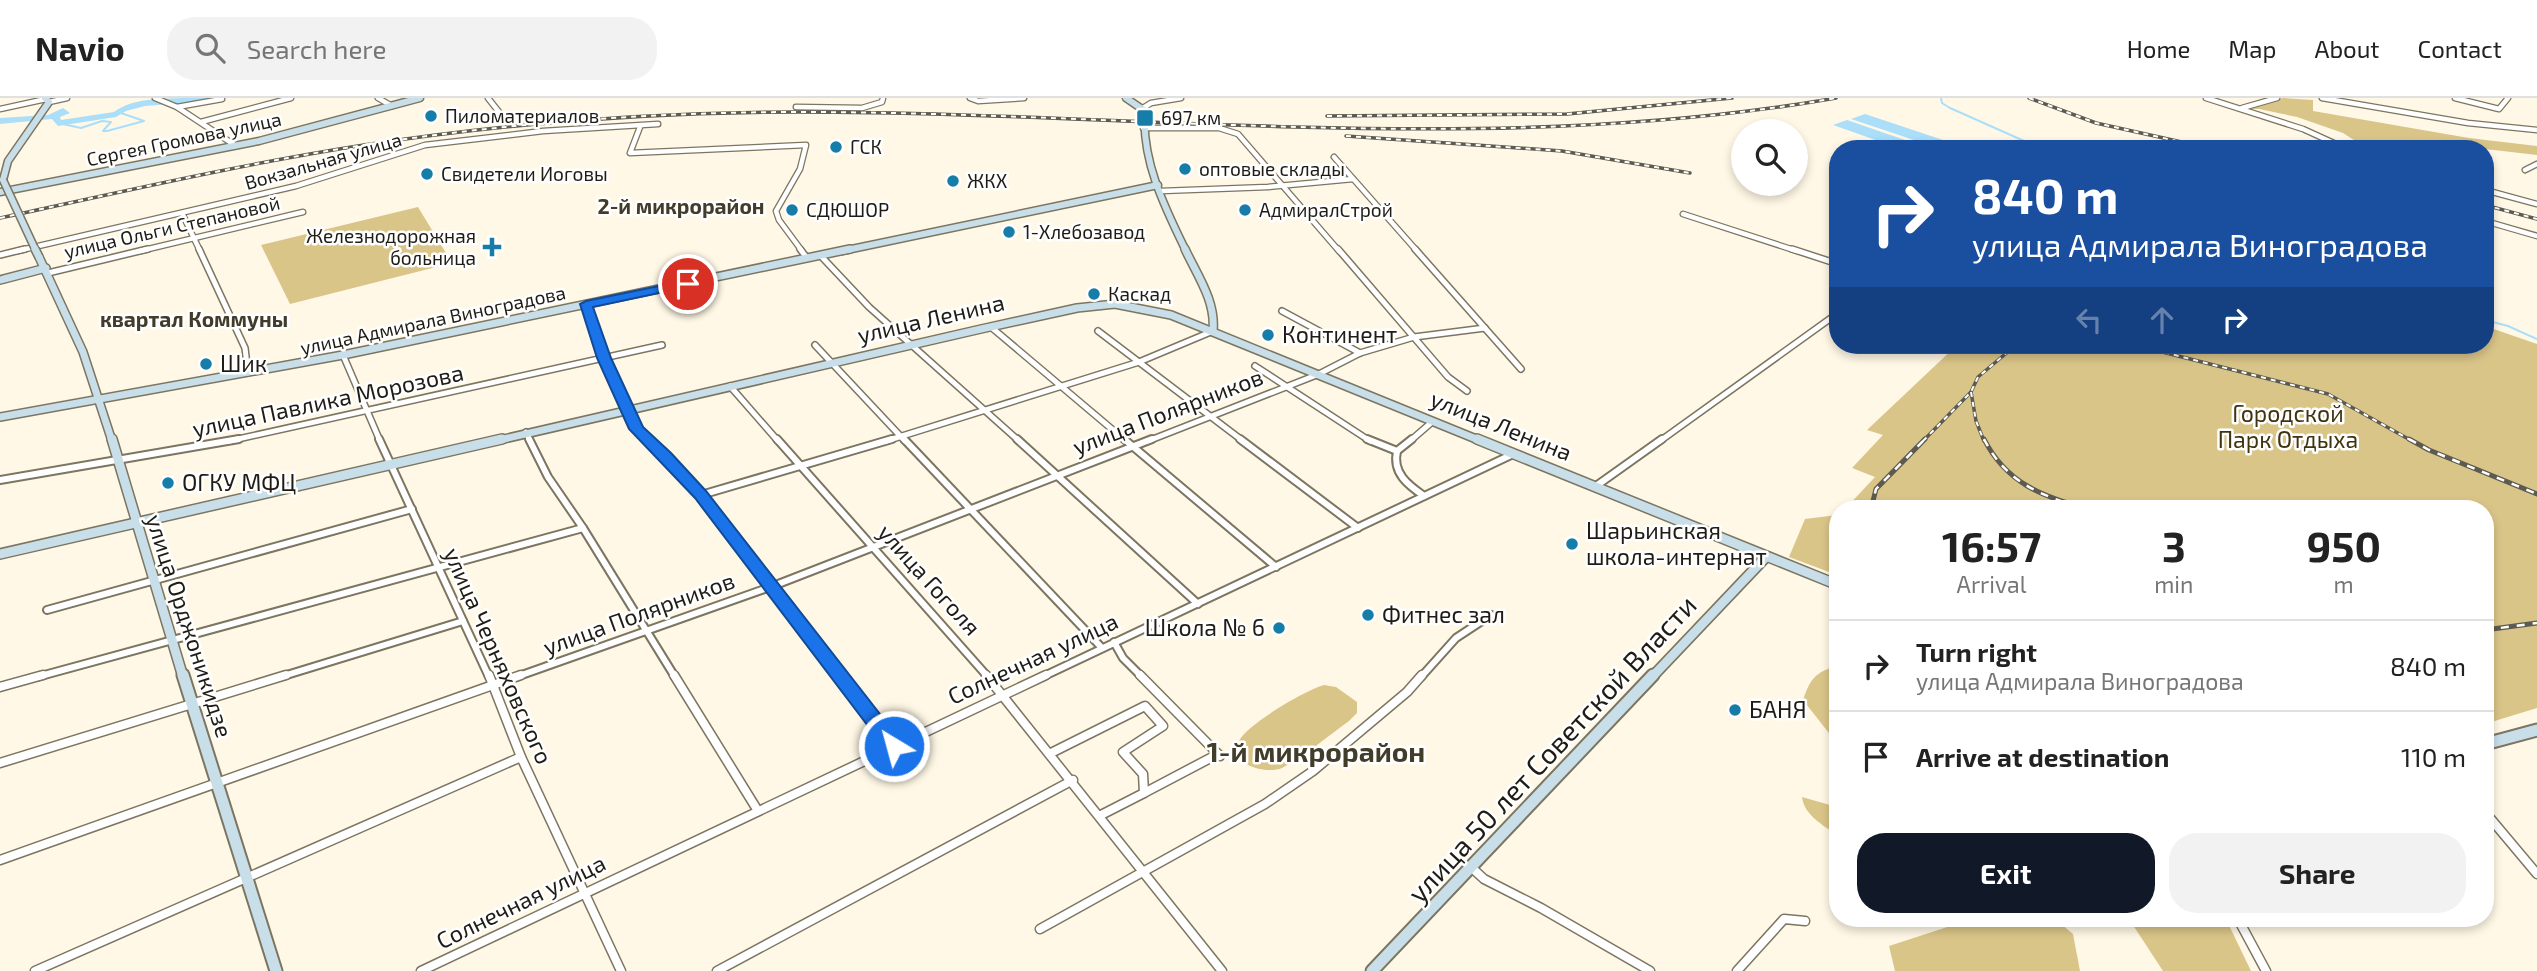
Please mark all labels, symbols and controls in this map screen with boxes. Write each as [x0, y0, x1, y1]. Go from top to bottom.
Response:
search box [167, 17, 657, 80]
text: Navio [35, 28, 125, 68]
icon: search [191, 29, 229, 67]
text: Search here [247, 33, 386, 64]
text: Home [2127, 34, 2190, 63]
text: Map [2228, 34, 2276, 63]
text: About [2314, 34, 2380, 63]
text: Contact [2418, 34, 2502, 63]
place label: Пиломатериалов [445, 104, 599, 127]
place label: 697 км [1161, 106, 1221, 129]
street label: Сергея Громова улица [84, 107, 284, 171]
marker: Пиломатериалов [423, 108, 439, 124]
marker: 697 км [1135, 108, 1155, 128]
map controls [1731, 119, 1808, 196]
button: search [1731, 119, 1808, 196]
street label: Вокзальная улица [242, 127, 404, 195]
place label: ГСК [850, 135, 882, 158]
marker: ГСК [828, 139, 844, 155]
place label: оптовые склады [1199, 157, 1345, 180]
marker: оптовые склады [1177, 161, 1193, 177]
place label: Свидетели Иоговы [441, 162, 608, 185]
text: 840 m [1972, 165, 2118, 224]
marker: Свидетели Иоговы [419, 166, 435, 182]
icon: right [1857, 168, 1948, 259]
place label: ЖКХ [967, 169, 1008, 192]
marker: ЖКХ [945, 173, 961, 189]
street label: улица Ольги Степановой [62, 190, 282, 264]
district label: 2-й микрорайон [597, 193, 765, 218]
place label: СДЮШОР [806, 198, 889, 221]
place label: АдмиралСтрой [1259, 198, 1393, 221]
marker: СДЮШОР [784, 202, 800, 218]
marker: АдмиралСтрой [1237, 202, 1253, 218]
place label: 1-Хлебозавод [1023, 220, 1145, 243]
place label: Железнодорожная больница [306, 224, 476, 269]
marker: 1-Хлебозавод [1001, 224, 1017, 240]
text: улица Адмирала Виноградова [1972, 225, 2428, 263]
marker: Железнодорожная больница [482, 237, 502, 257]
pin [658, 254, 718, 314]
icon: arrive [669, 265, 707, 303]
street label: улица Адмирала Виноградова [298, 280, 568, 360]
place label: Каскад [1108, 282, 1171, 305]
marker: Каскад [1086, 286, 1102, 302]
street label: улица Ленина [855, 288, 1007, 349]
icon: left [2070, 301, 2108, 339]
icon: ahead [2143, 301, 2181, 339]
icon: right [2216, 301, 2254, 339]
district label: квартал Коммуны [100, 306, 288, 331]
place label: Континент [1282, 320, 1397, 348]
marker: Континент [1260, 327, 1276, 343]
place label: Шик [220, 349, 267, 377]
marker: Шик [198, 356, 214, 372]
street label: улица Павлика Морозова [190, 358, 466, 443]
street label: улица Полярников [1069, 362, 1267, 461]
street label: улица Ленина [1426, 384, 1576, 467]
park label: Городской Парк Отдыха [2218, 399, 2358, 453]
place label: ОГКУ МФЦ [182, 468, 296, 496]
marker: ОГКУ МФЦ [160, 475, 176, 491]
street label: улица Орджоникидзе [140, 511, 239, 741]
place label: Шарьинская школа-интернат [1586, 516, 1767, 570]
street label: улица Гоголя [872, 518, 987, 641]
text: 16:57 [1942, 520, 2041, 570]
text: 3 [2162, 520, 2186, 570]
text: 950 [2306, 520, 2381, 570]
marker: Шарьинская школа-интернат [1564, 536, 1580, 552]
street label: улица Черняховского [438, 543, 559, 768]
street label: улица Полярников [539, 565, 738, 662]
text: Arrival [1957, 570, 2027, 598]
text: min [2154, 570, 2193, 598]
text: m [2334, 570, 2354, 598]
street label: улица 50 лет Советской Власти [1400, 588, 1703, 909]
place label: Фитнес зал [1382, 600, 1505, 628]
street label: Солнечная улица [943, 606, 1123, 711]
marker: Фитнес зал [1360, 607, 1376, 623]
place label: Школа № 6 [1145, 613, 1265, 641]
marker: Школа № 6 [1271, 620, 1287, 636]
text: Turn right [1916, 636, 2037, 667]
icon: right [1857, 647, 1895, 685]
text: 840 m [2390, 650, 2466, 681]
text: улица Адмирала Виноградова [1916, 667, 2244, 695]
place label: БАНЯ [1749, 695, 1807, 723]
marker: БАНЯ [1727, 702, 1743, 718]
position arrow [857, 709, 931, 783]
district label: 1-й микрорайон [1207, 734, 1425, 768]
icon: arrive [1857, 738, 1895, 776]
text: Arrive at destination [1916, 741, 2169, 772]
text: 110 m [2401, 741, 2466, 772]
button: Exit [1857, 833, 2155, 913]
button: Share [2169, 833, 2466, 913]
street label: Солнечная улица [431, 848, 610, 955]

